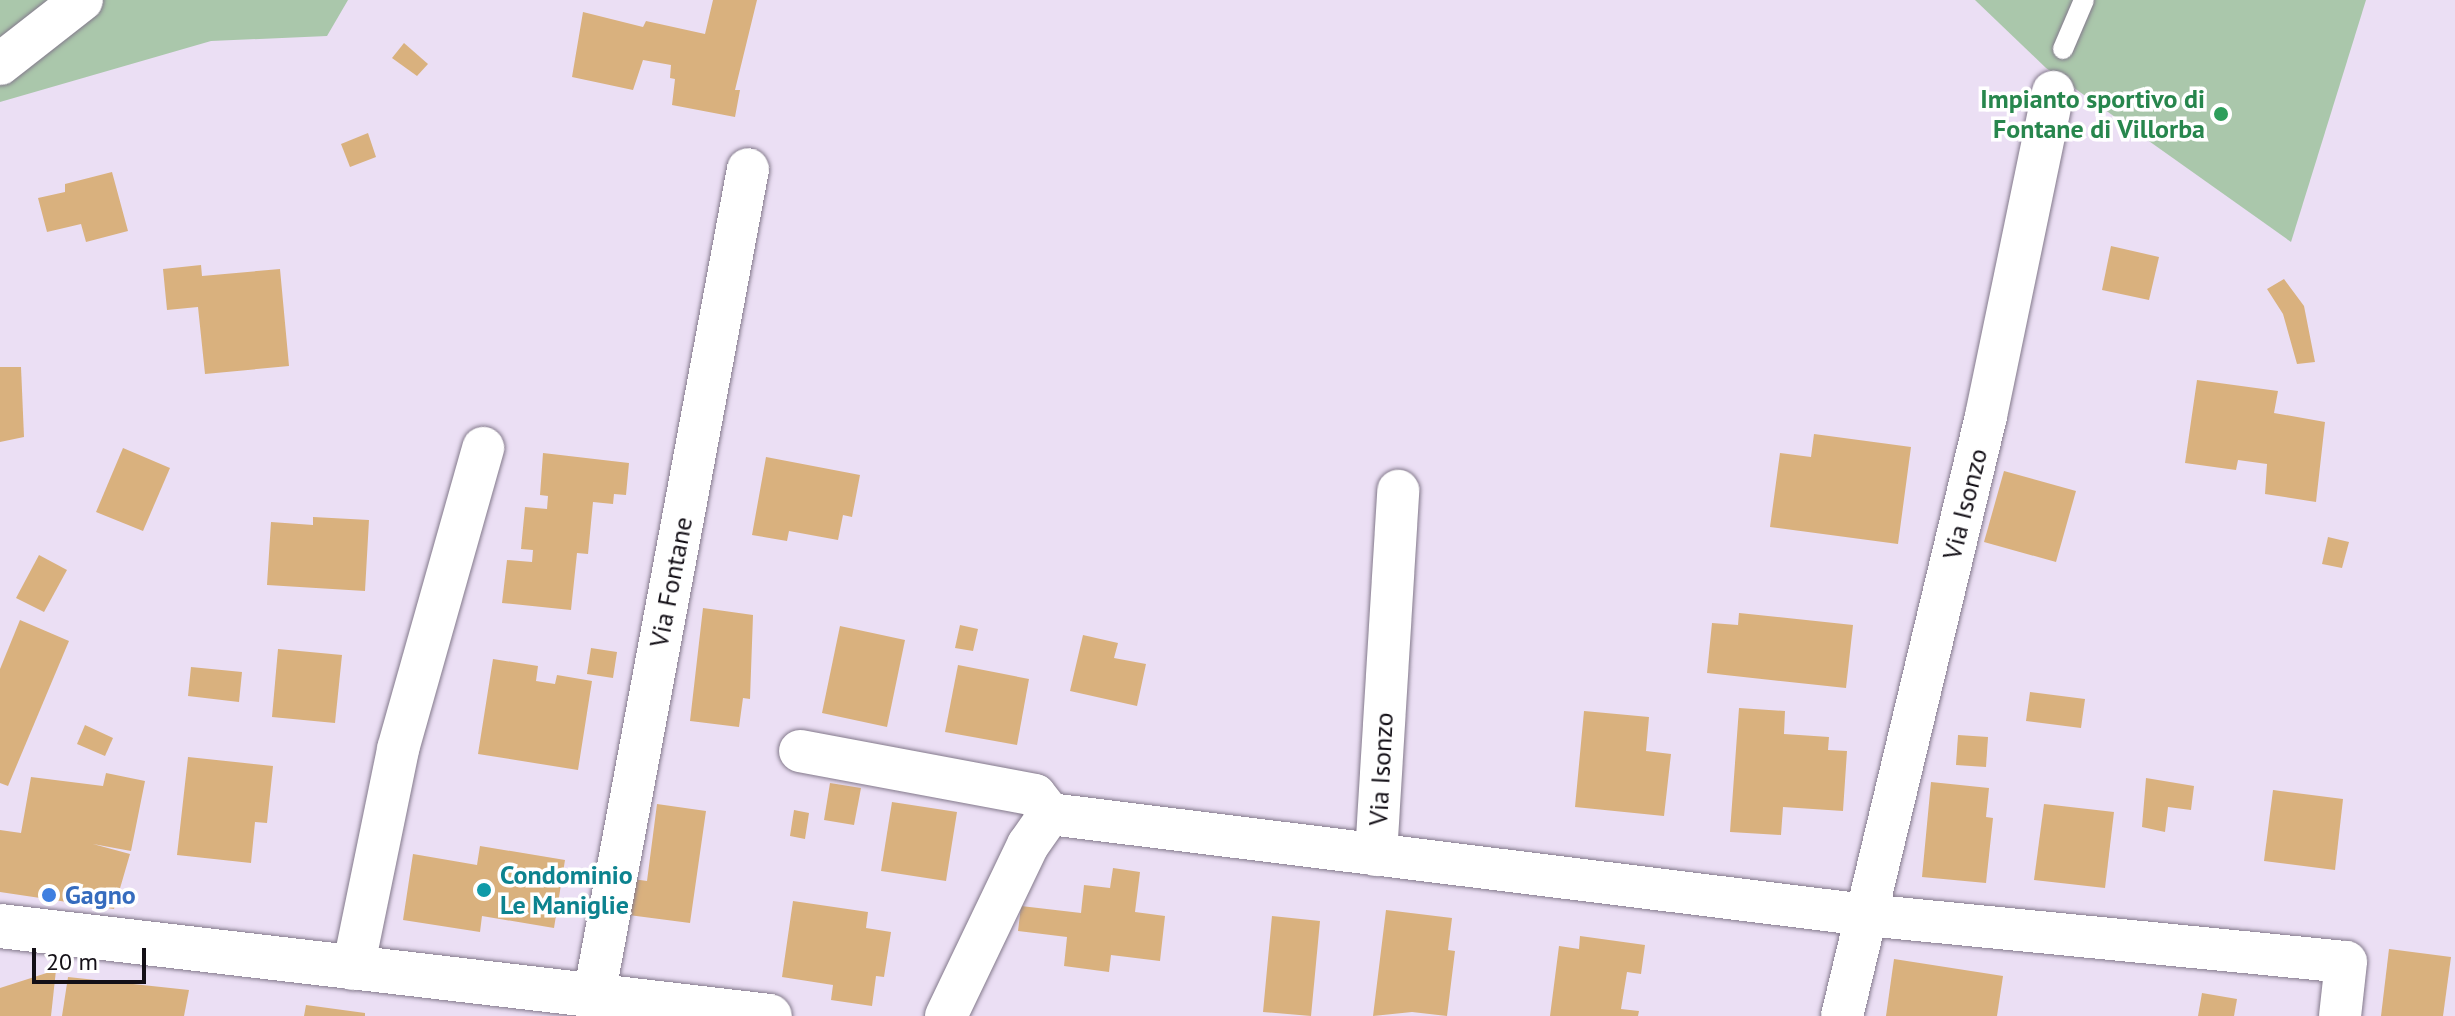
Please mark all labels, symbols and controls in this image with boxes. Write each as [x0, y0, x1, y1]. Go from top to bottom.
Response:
place label: Impianto sportivo di Fontane di Villorba [1980, 83, 2205, 144]
marker: Impianto sportivo di Fontane di Villorba [2212, 105, 2230, 123]
street label: Via Isonzo [1936, 445, 1994, 563]
street label: Via Fontane [643, 514, 699, 650]
street label: Via Isonzo [1362, 712, 1400, 826]
place label: Condominio Le Maniglie [500, 859, 633, 920]
place label: Gagno [65, 879, 136, 911]
marker: Condominio Le Maniglie [475, 881, 493, 899]
marker: Gagno [40, 886, 58, 904]
scale bar [36, 932, 150, 982]
text: 20 m [46, 946, 98, 977]

